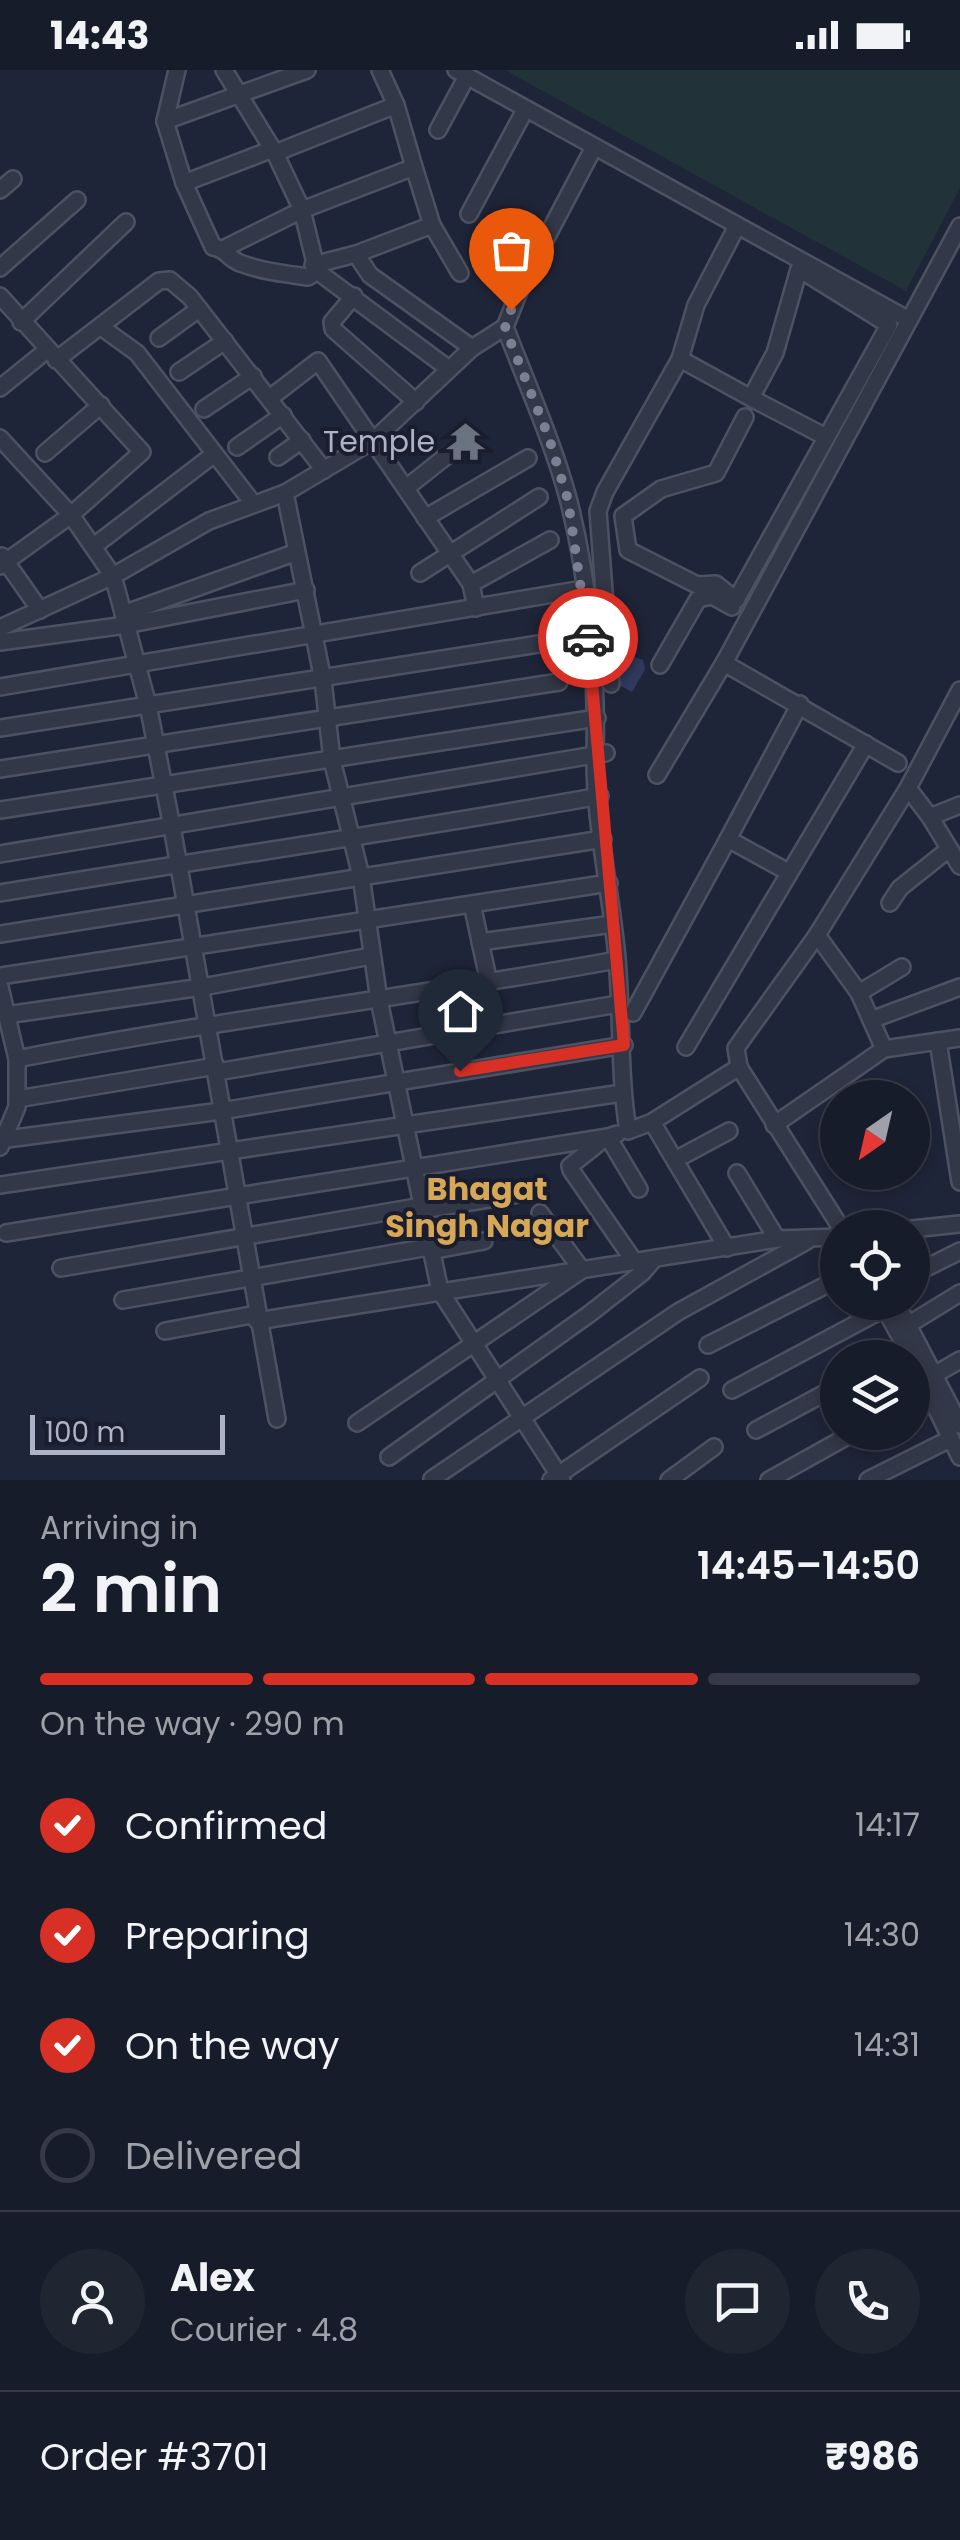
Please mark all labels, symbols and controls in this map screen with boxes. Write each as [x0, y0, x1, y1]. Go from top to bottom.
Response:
text: 14:43 [50, 9, 150, 62]
pin [469, 208, 554, 311]
icon: bag [484, 223, 539, 278]
place label: Temple [323, 420, 435, 463]
temple icon: Temple [444, 420, 486, 462]
courier [538, 588, 638, 688]
icon: car [561, 611, 616, 666]
pin [418, 969, 503, 1072]
icon: home [433, 984, 488, 1039]
north arrow [820, 1080, 930, 1190]
map controls [820, 1080, 930, 1450]
district label: Bhagat Singh Nagar [385, 1166, 589, 1248]
button: locate [820, 1210, 930, 1320]
button: layers [820, 1340, 930, 1450]
scale bar [30, 1410, 225, 1454]
text: 100 m [45, 1413, 125, 1452]
text: Arriving in [40, 1505, 198, 1550]
text: 14:45–14:50 [697, 1539, 920, 1592]
text: 2 min [40, 1544, 222, 1635]
text: On the way · 290 m [40, 1701, 345, 1746]
icon: check [40, 1798, 95, 1853]
text: Confirmed [125, 1799, 327, 1852]
text: 14:17 [855, 1802, 920, 1847]
icon: check [40, 1908, 95, 1963]
text: Preparing [125, 1909, 310, 1962]
text: 14:30 [844, 1912, 920, 1957]
icon: check [40, 2018, 95, 2073]
text: On the way [125, 2019, 339, 2072]
text: 14:31 [854, 2022, 920, 2067]
text: Delivered [125, 2129, 302, 2182]
button: person [40, 2249, 145, 2354]
button: chat [685, 2249, 790, 2354]
button: phone [815, 2249, 920, 2354]
text: Alex [170, 2251, 255, 2304]
text: Courier · 4.8 [170, 2307, 358, 2352]
text: Order #3701 [40, 2430, 269, 2483]
text: ₹986 [825, 2430, 920, 2483]

